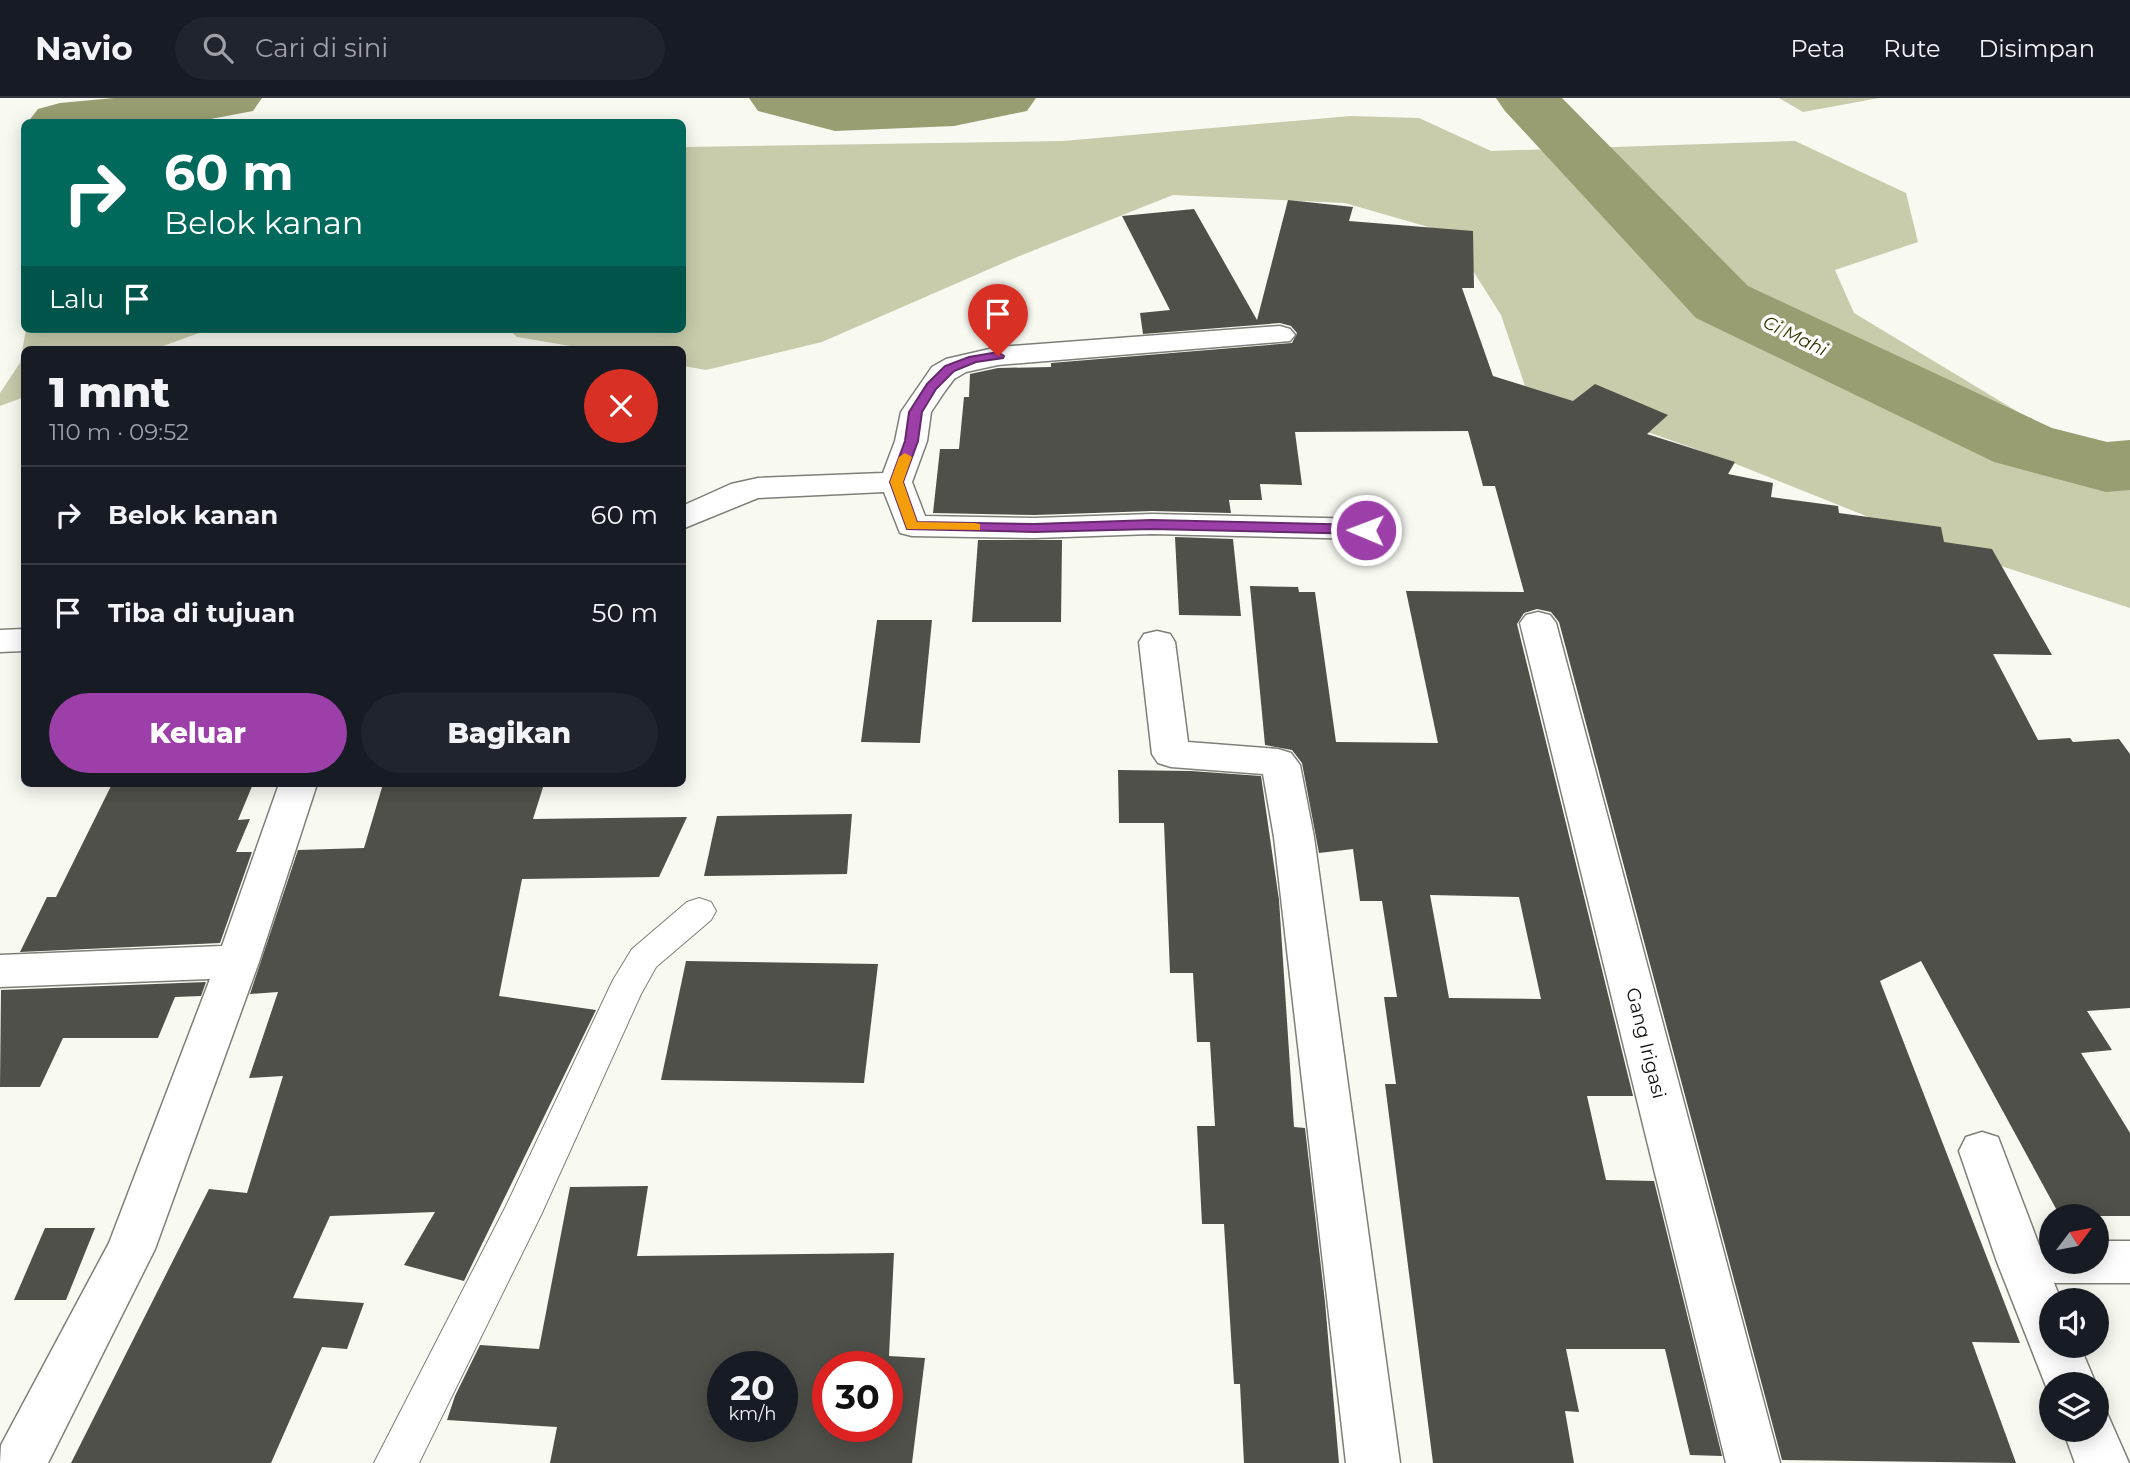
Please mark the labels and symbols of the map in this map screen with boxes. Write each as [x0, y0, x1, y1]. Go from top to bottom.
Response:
pin [968, 284, 1028, 356]
water label: Ci Mahi [1759, 311, 1831, 361]
position arrow [1329, 493, 1403, 567]
street label: Gang Irigasi [1621, 985, 1671, 1101]
north arrow [2039, 1204, 2109, 1274]
speed limit sign: 30 [812, 1351, 903, 1442]

